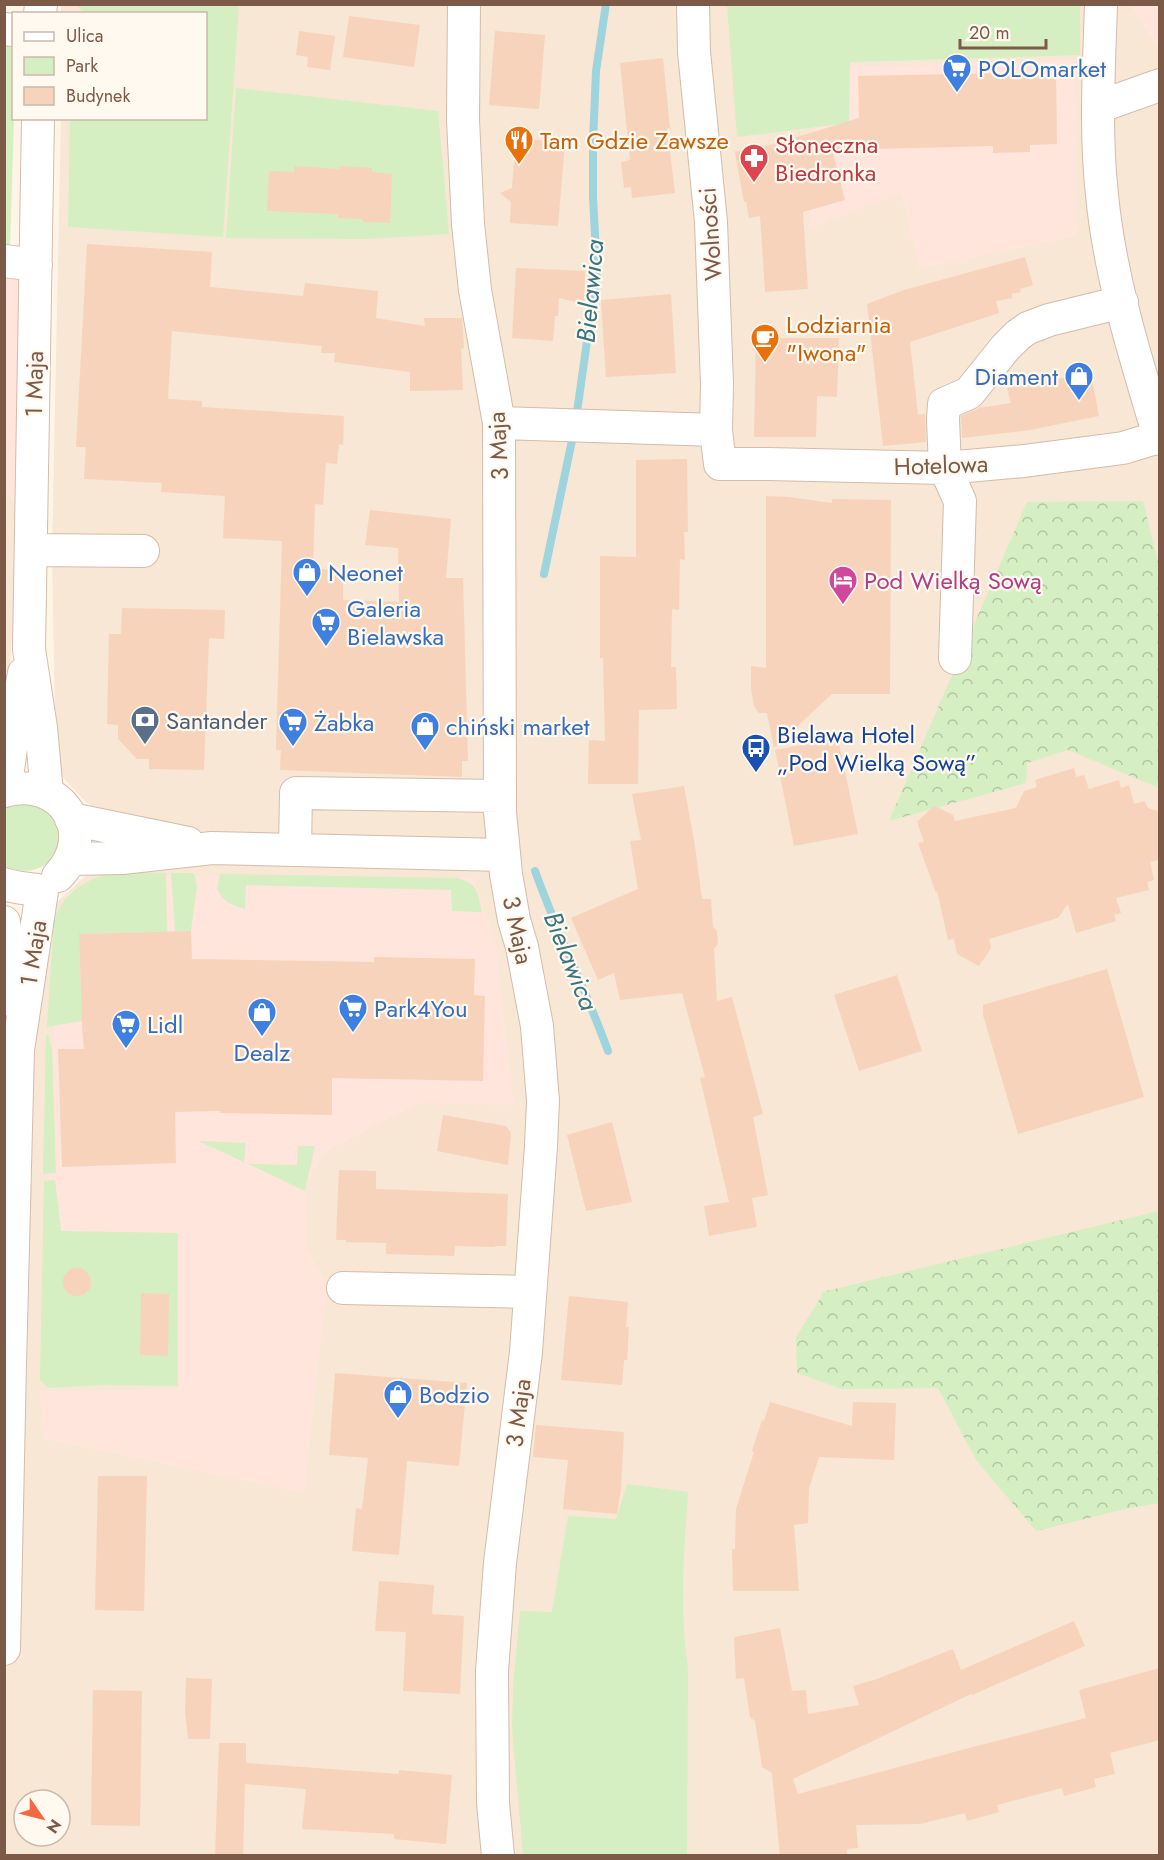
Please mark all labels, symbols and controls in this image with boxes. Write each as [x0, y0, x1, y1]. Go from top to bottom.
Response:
legend [12, 12, 207, 120]
scale bar [960, 12, 1046, 50]
text: 20 m [969, 20, 1009, 46]
text: Ulica [66, 23, 103, 49]
place label: POLOmarket [978, 51, 1106, 86]
supermarket icon: POLOmarket [941, 52, 973, 94]
text: Park [66, 53, 98, 79]
text: Budynek [66, 83, 130, 109]
place label: Tam Gdzie Zawsze [540, 123, 729, 158]
restaurant icon: Tam Gdzie Zawsze [503, 124, 535, 166]
place label: Słoneczna Biedronka [775, 127, 878, 190]
pharmacy icon: Słoneczna Biedronka [738, 142, 770, 184]
street label: Wolności [689, 186, 731, 282]
water label: Bielawica [567, 237, 614, 344]
place label: Lodziarnia "Iwona" [786, 307, 891, 370]
cafe icon: Lodziarnia "Iwona" [749, 322, 781, 364]
street label: 1 Maja [16, 350, 52, 418]
place label: Diament [974, 359, 1058, 394]
shop icon: Diament [1063, 360, 1095, 402]
street label: 3 Maja [479, 411, 517, 481]
street label: Hotelowa [893, 446, 989, 484]
place label: Neonet [328, 555, 403, 590]
shop icon: Neonet [291, 556, 323, 598]
place label: Pod Wielką Sową [864, 563, 1042, 598]
hotel icon: Pod Wielką Sową [827, 564, 859, 606]
place label: Galeria Bielawska [347, 591, 444, 654]
supermarket icon: Galeria Bielawska [310, 606, 342, 648]
place label: Santander [166, 703, 268, 738]
bank icon: Santander [129, 704, 161, 746]
place label: Żabka [314, 705, 374, 740]
supermarket icon: Żabka [277, 706, 309, 748]
place label: chiński market [446, 709, 590, 744]
shop icon: chiński market [409, 710, 441, 752]
place label: Bielawa Hotel „Pod Wielką Sową” [777, 717, 977, 780]
bus stop icon: Bielawa Hotel „Pod Wielką Sową” [740, 732, 772, 774]
street label: 3 Maja [494, 893, 542, 967]
water label: Bielawica [534, 906, 608, 1017]
street label: 1 Maja [11, 917, 55, 989]
place label: Park4You [374, 991, 468, 1026]
supermarket icon: Park4You [337, 992, 369, 1034]
shop icon: Dealz [246, 996, 278, 1038]
place label: Lidl [147, 1007, 183, 1042]
supermarket icon: Lidl [110, 1008, 142, 1050]
place label: Dealz [234, 1035, 290, 1070]
place label: Bodzio [419, 1377, 490, 1412]
street label: 3 Maja [496, 1377, 540, 1449]
shop icon: Bodzio [382, 1378, 414, 1420]
north arrow [12, 1788, 72, 1848]
text: N [41, 1815, 67, 1838]

